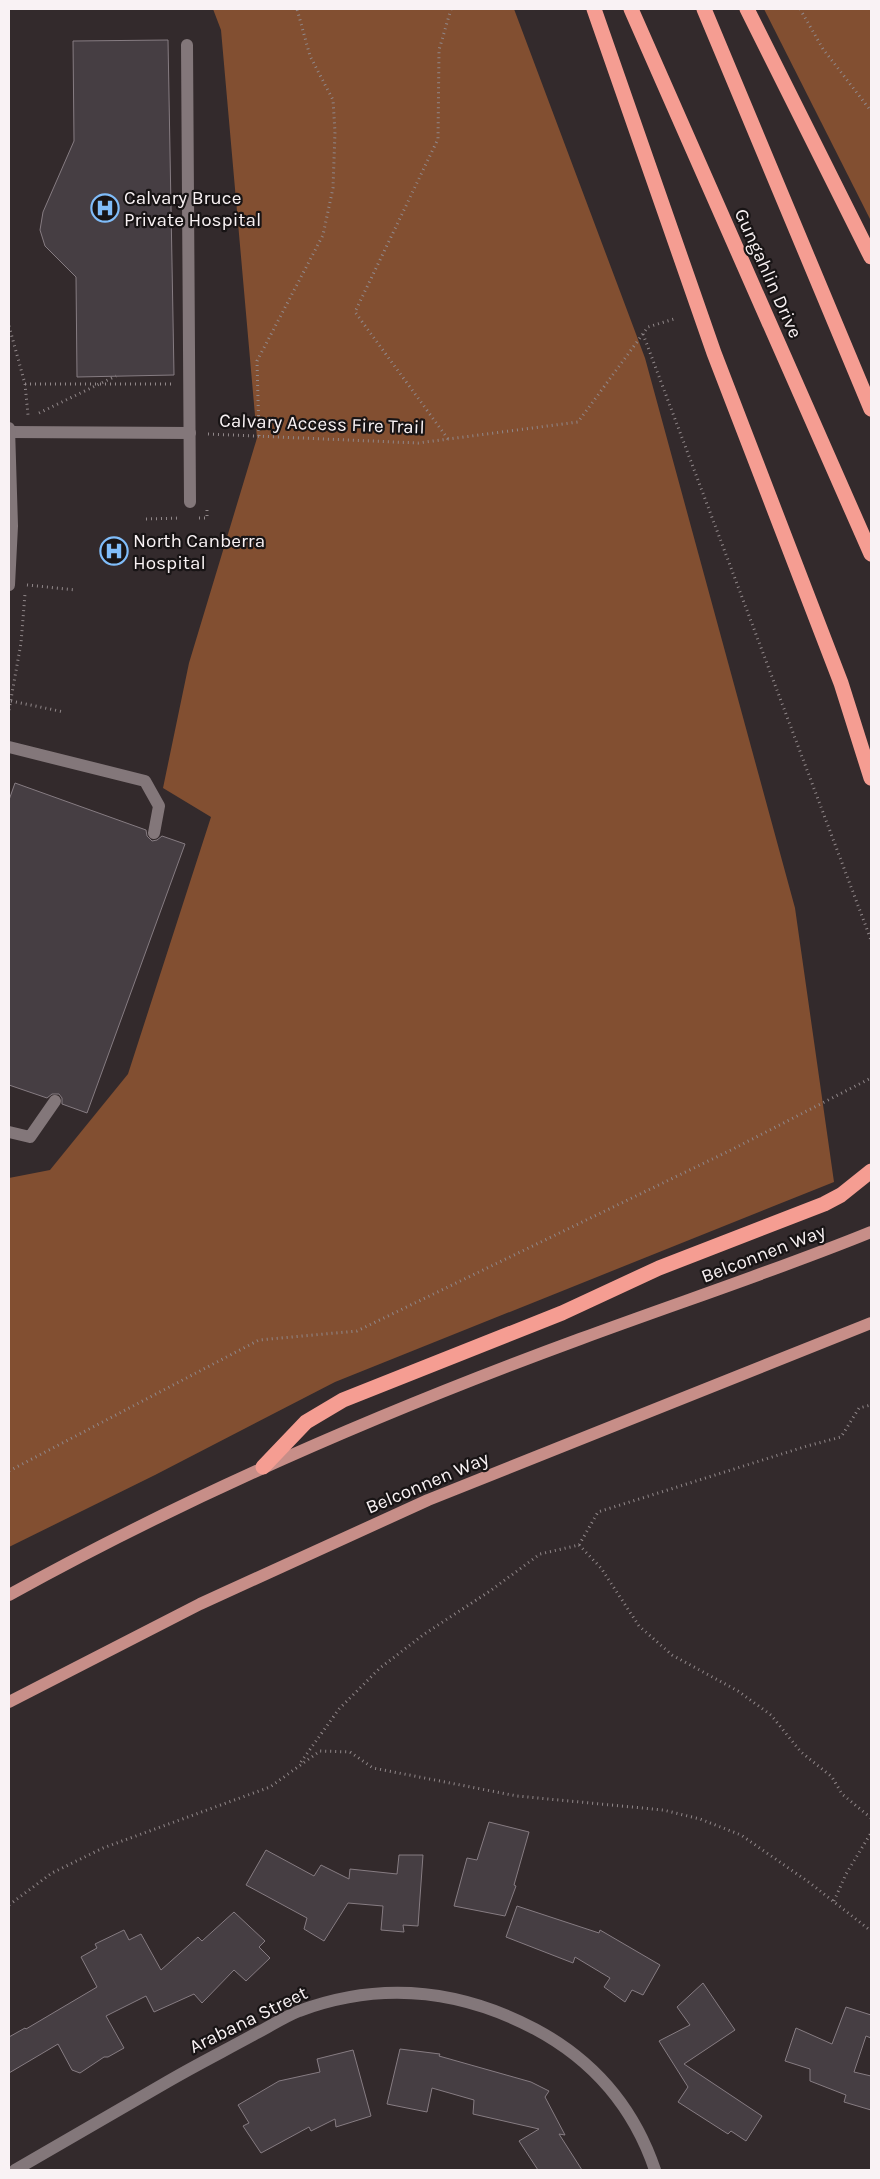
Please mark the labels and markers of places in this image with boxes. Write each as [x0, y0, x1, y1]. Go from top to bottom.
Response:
place label: Calvary Bruce Private Hospital [124, 187, 261, 231]
hospital icon: Calvary Bruce Private Hospital [90, 193, 120, 223]
place label: North Canberra Hospital [133, 530, 265, 574]
hospital icon: North Canberra Hospital [99, 536, 129, 566]

